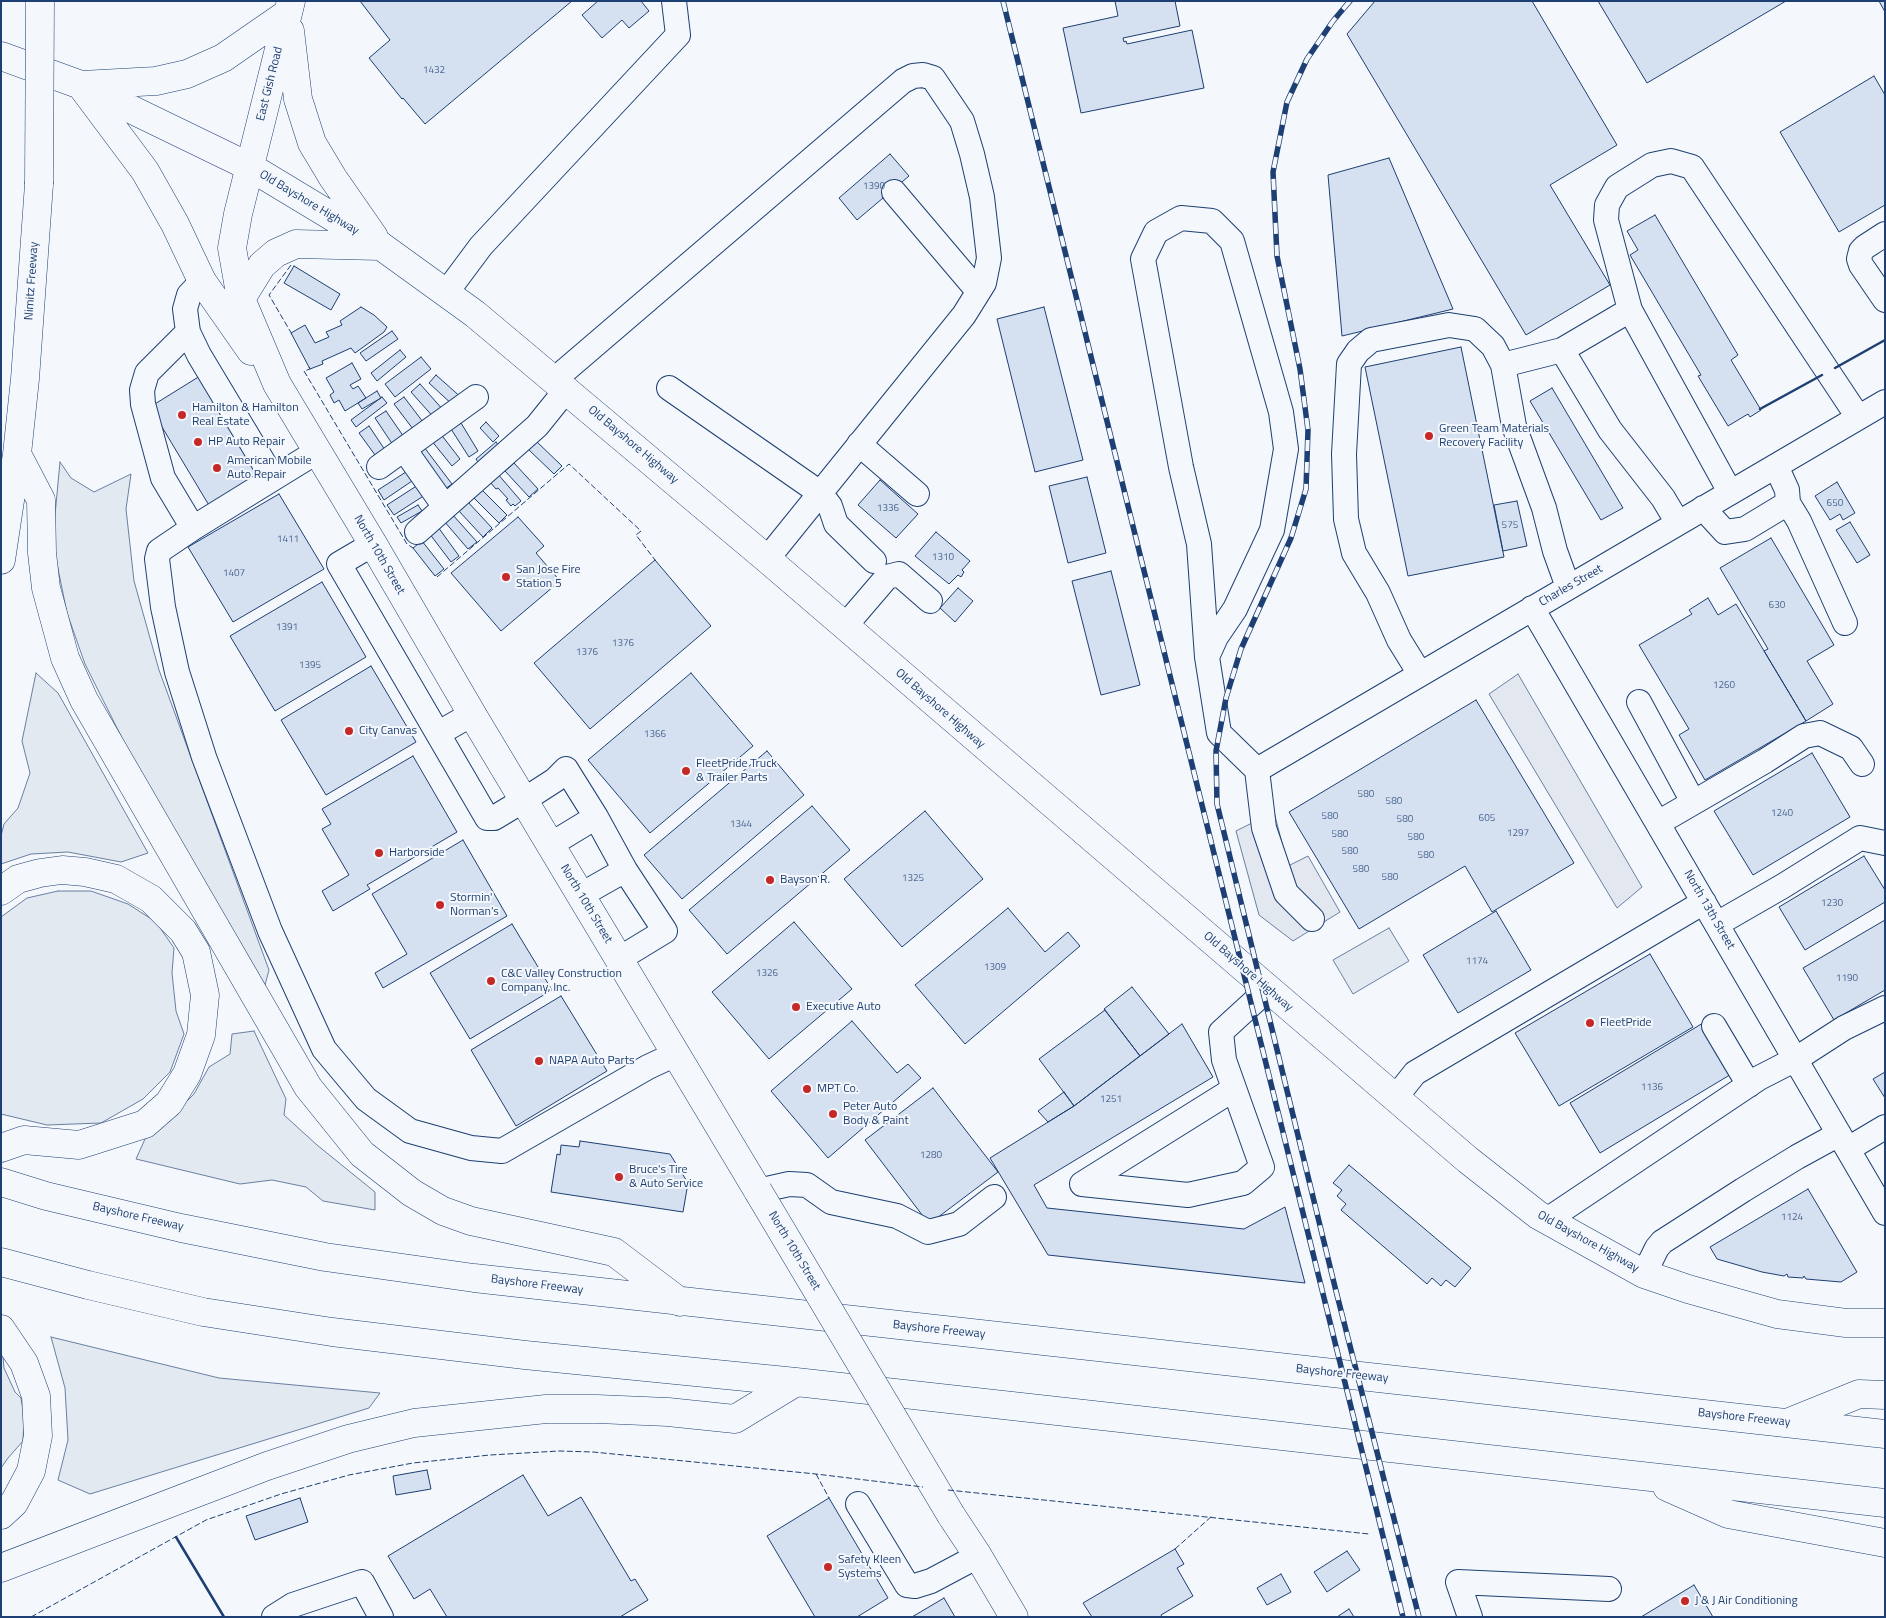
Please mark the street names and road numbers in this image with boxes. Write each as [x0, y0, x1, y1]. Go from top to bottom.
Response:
street label: East Gish Road [254, 46, 286, 122]
street label: Old Bayshore Highway [256, 167, 362, 239]
street label: Nimitz Freeway [22, 241, 42, 321]
street label: Old Bayshore Highway [585, 403, 681, 487]
street label: North 10th Street [350, 513, 408, 597]
street label: Charles Street [1537, 562, 1605, 610]
street label: Old Bayshore Highway [892, 666, 988, 752]
street label: North 10th Street [557, 862, 615, 946]
street label: North 13th Street [1680, 868, 1738, 952]
street label: Old Bayshore Highway [1200, 929, 1296, 1015]
street label: Bayshore Freeway [91, 1200, 185, 1234]
street label: Old Bayshore Highway [1535, 1208, 1641, 1276]
street label: North 10th Street [765, 1209, 823, 1293]
street label: Bayshore Freeway [490, 1272, 584, 1298]
street label: Bayshore Freeway [892, 1318, 986, 1342]
street label: Bayshore Freeway [1295, 1362, 1389, 1386]
street label: Bayshore Freeway [1697, 1406, 1791, 1430]

